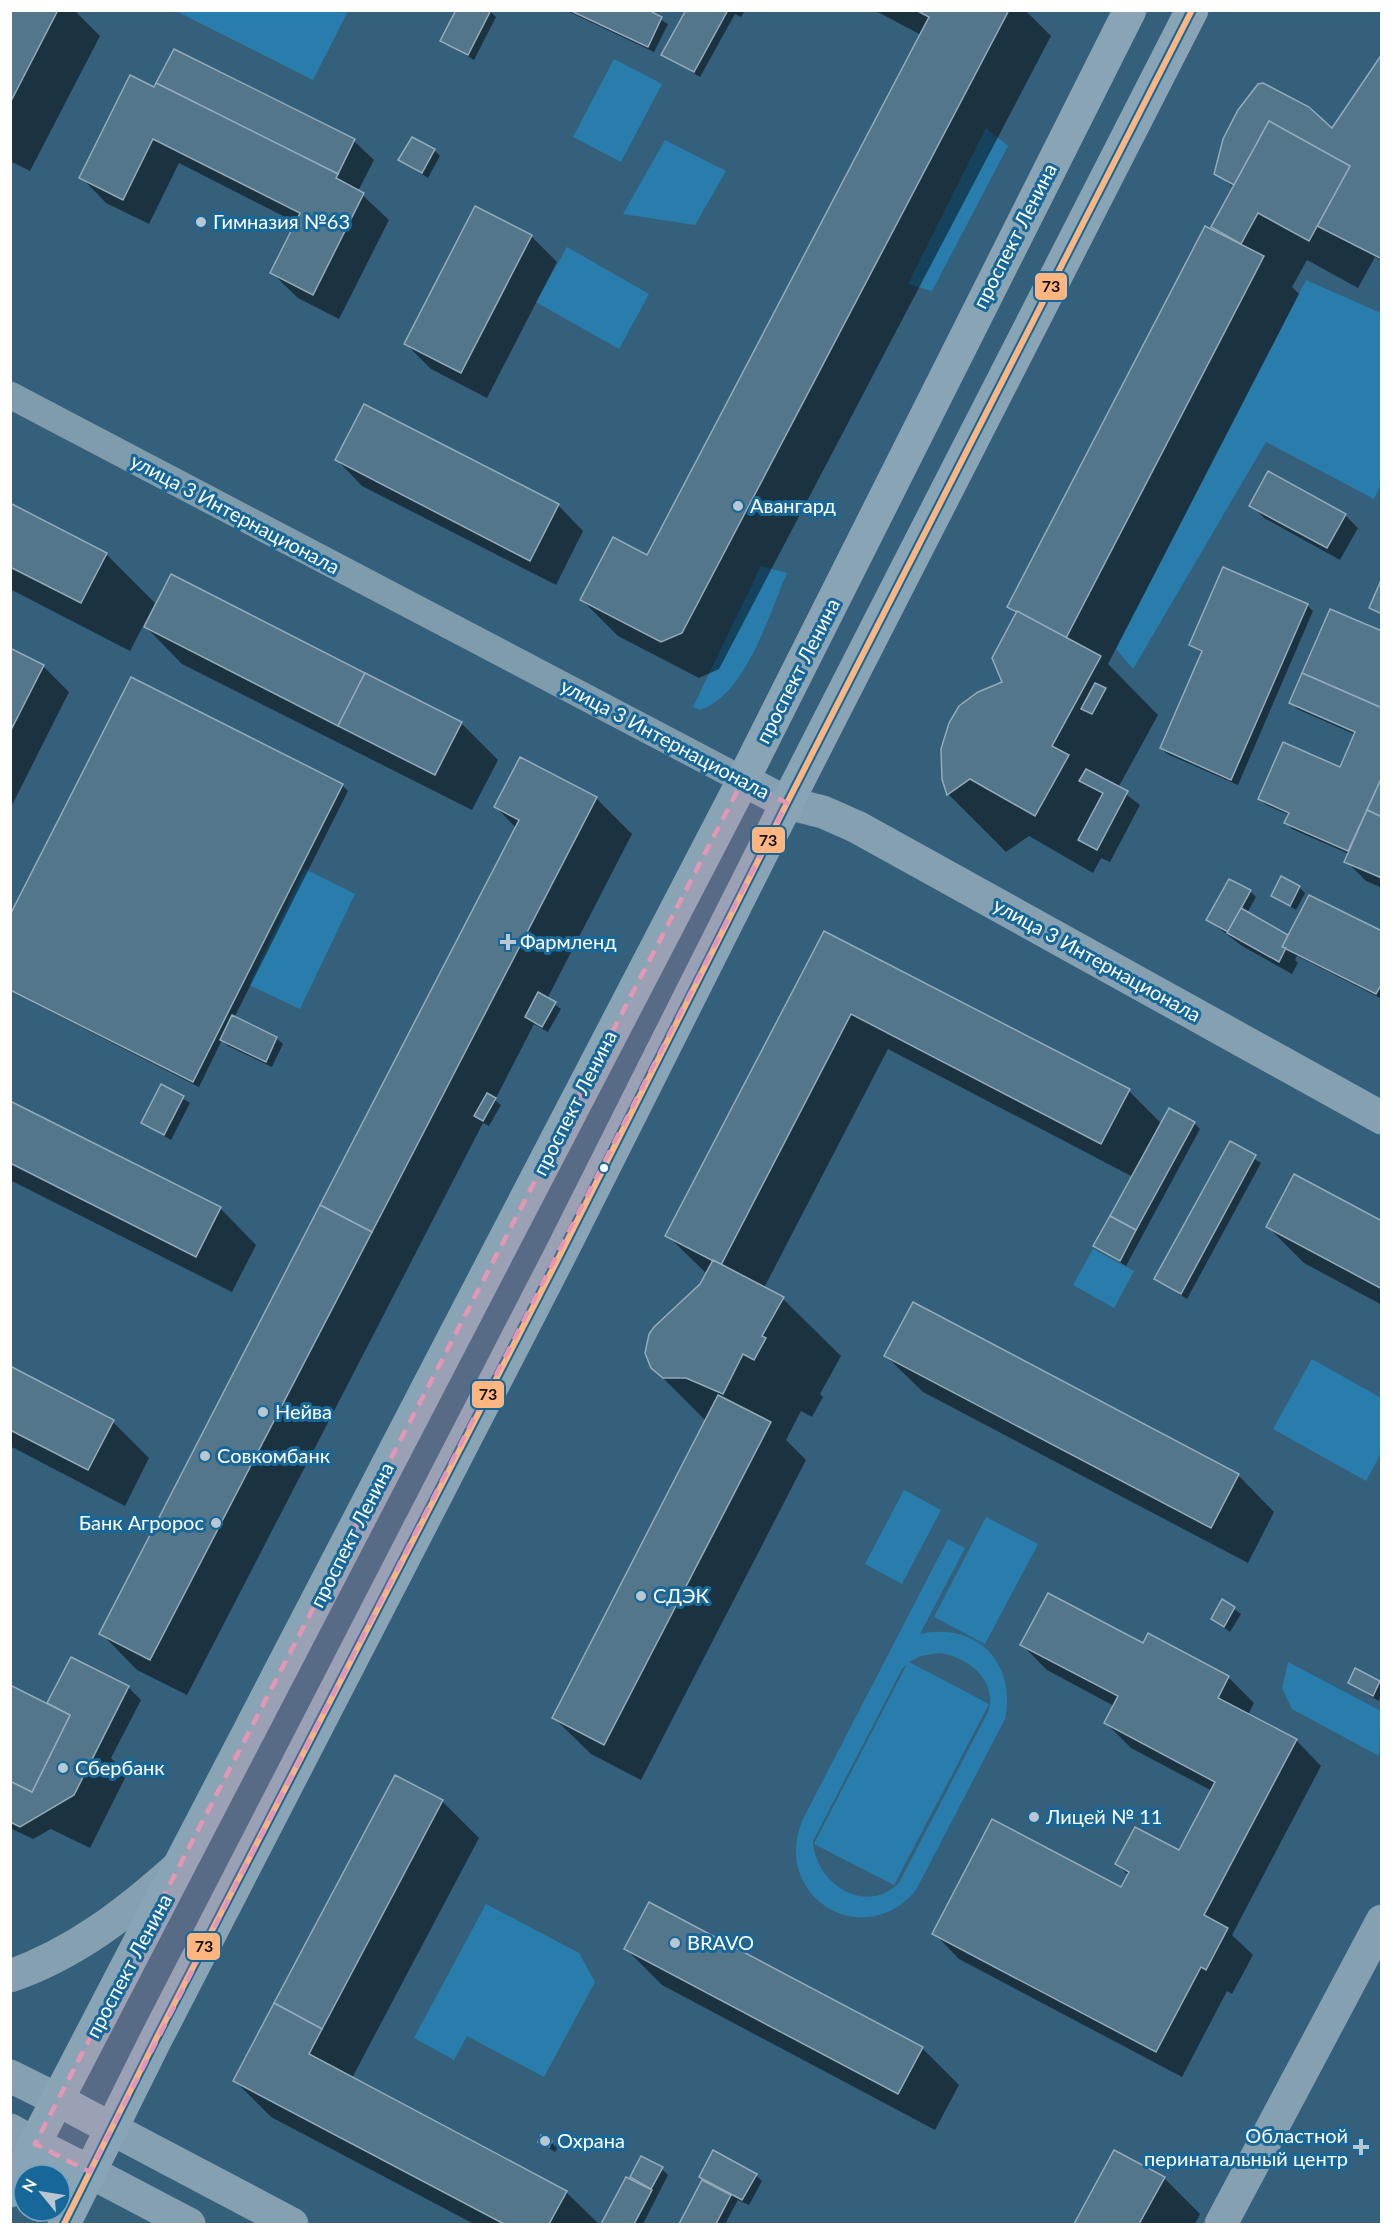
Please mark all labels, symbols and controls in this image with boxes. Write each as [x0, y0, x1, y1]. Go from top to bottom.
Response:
street label: проспект Ленина [967, 159, 1061, 312]
place label: Гимназия №63 [213, 209, 350, 233]
marker: Гимназия №63 [194, 215, 208, 229]
line badge: 73 [1034, 272, 1068, 301]
text: 73 [1042, 276, 1060, 295]
street label: улица 3 Интернационала [127, 448, 344, 578]
place label: Авангард [750, 493, 836, 517]
marker: Авангард [731, 499, 745, 513]
street label: проспект Ленина [750, 594, 844, 747]
street label: улица 3 Интернационала [557, 673, 774, 803]
line badge: 73 [751, 826, 786, 854]
text: 73 [759, 830, 777, 849]
street label: улица 3 Интернационала [990, 892, 1205, 1026]
place label: Фармленд [520, 929, 617, 953]
marker: Фармленд [501, 935, 515, 949]
street label: проспект Ленина [527, 1026, 621, 1179]
unlabelled marker [598, 1162, 610, 1174]
line badge: 73 [471, 1380, 505, 1409]
text: 73 [479, 1384, 497, 1403]
place label: Нейва [275, 1399, 332, 1423]
marker: Нейва [256, 1405, 270, 1419]
place label: Совкомбанк [217, 1443, 331, 1467]
marker: Совкомбанк [198, 1449, 212, 1463]
street label: проспект Ленина [304, 1458, 398, 1611]
place label: Банк Агророс [79, 1510, 204, 1534]
marker: Банк Агророс [209, 1516, 223, 1530]
place label: СДЭК [653, 1583, 710, 1607]
marker: СДЭК [634, 1589, 648, 1603]
place label: Сбербанк [75, 1755, 165, 1779]
marker: Сбербанк [56, 1761, 70, 1775]
place label: Лицей № 11 [1045, 1804, 1162, 1828]
marker: Лицей № 11 [1027, 1810, 1041, 1824]
street label: проспект Ленина [80, 1889, 176, 2042]
place label: BRAVO [687, 1930, 754, 1954]
line badge: 73 [186, 1932, 221, 1961]
text: 73 [195, 1936, 213, 1955]
marker: BRAVO [668, 1936, 682, 1950]
place label: Областной перинатальный центр [1144, 2123, 1348, 2170]
place label: Охрана [557, 2128, 625, 2152]
marker: Охрана [538, 2134, 552, 2148]
marker: Областной перинатальный центр [1352, 2138, 1370, 2156]
north arrow [12, 2163, 72, 2223]
text: N [17, 2175, 40, 2195]

